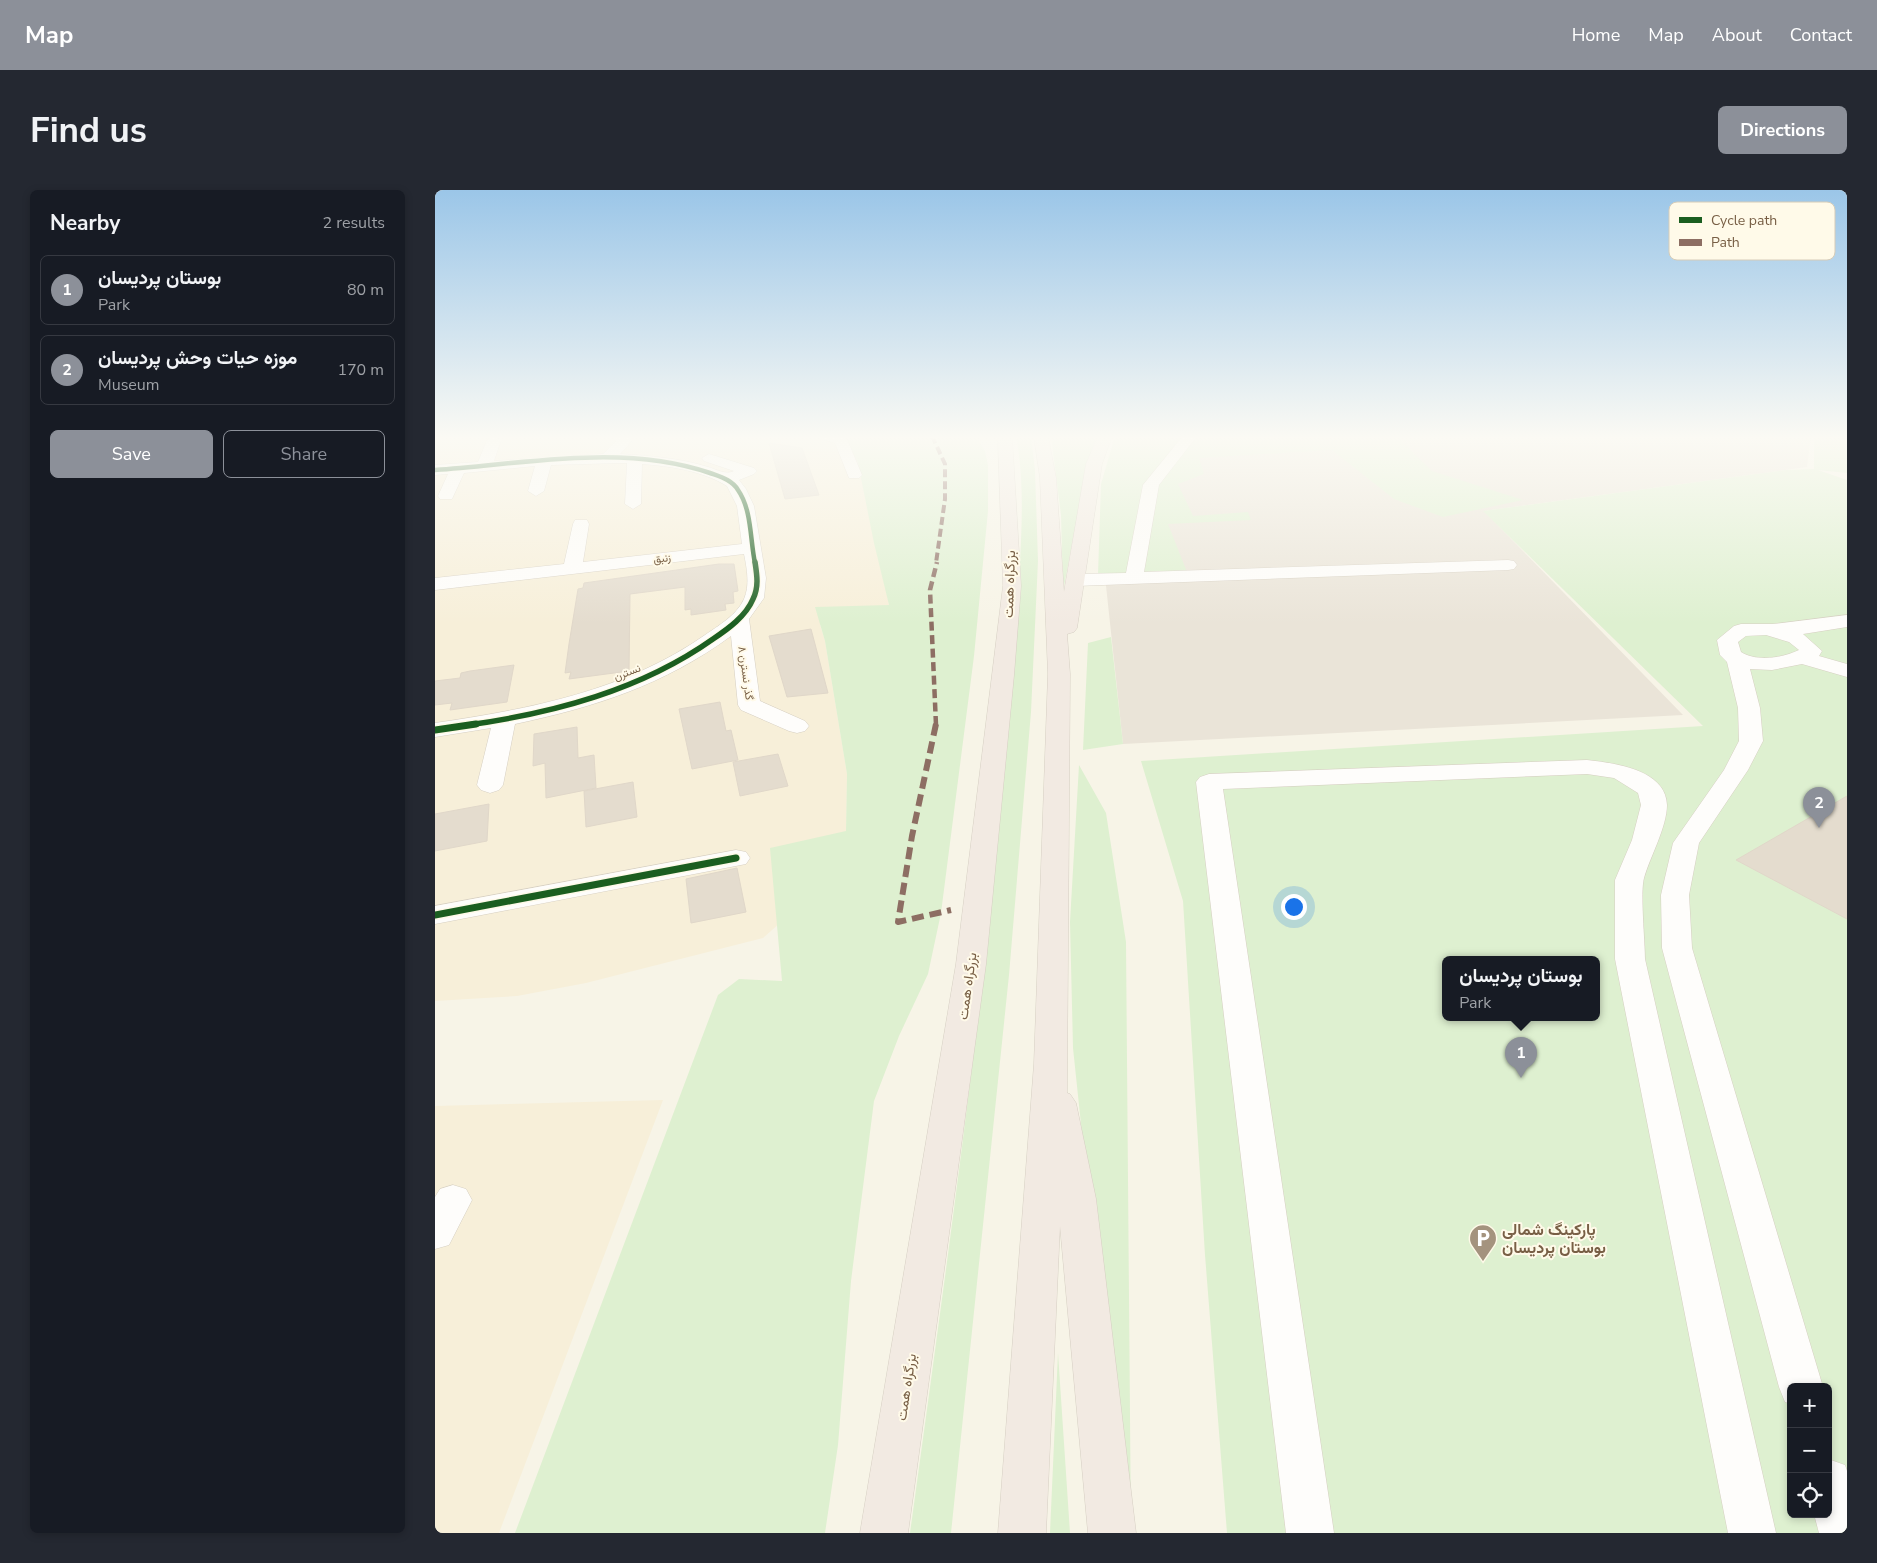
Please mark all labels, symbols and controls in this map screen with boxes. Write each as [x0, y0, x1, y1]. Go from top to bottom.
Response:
text: Map [25, 19, 73, 51]
text: Home [1572, 23, 1620, 47]
text: Map [1648, 23, 1684, 47]
text: About [1712, 23, 1762, 47]
text: Contact [1790, 23, 1852, 47]
button: Directions [1718, 106, 1847, 154]
text: Find us [30, 107, 147, 154]
legend [1669, 202, 1835, 260]
text: Nearby [50, 209, 120, 237]
text: Cycle path [1711, 211, 1777, 230]
text: 2 results [323, 212, 385, 234]
text: Path [1711, 233, 1740, 252]
text: بوستان پردیسان [98, 265, 221, 291]
text: 1 [62, 279, 72, 301]
text: 80 m [347, 279, 384, 301]
text: Park [98, 294, 130, 316]
text: موزه حیات وحش پردیسان [98, 345, 297, 371]
text: 2 [62, 359, 72, 381]
text: 170 m [337, 359, 384, 381]
text: Museum [98, 374, 160, 396]
button: Save [50, 430, 213, 478]
button: Share [223, 430, 385, 478]
street label: زنبق [652, 550, 672, 567]
street label: بزرگراه همت [999, 550, 1020, 618]
street label: گذر نسترن ۸ [734, 645, 757, 701]
street label: نسترن [612, 660, 643, 684]
pin: 2 [1803, 787, 1835, 828]
your location [1281, 894, 1307, 920]
street label: بزرگراه همت [953, 951, 982, 1021]
popup [1442, 956, 1600, 1021]
text: بوستان پردیسان [1459, 963, 1583, 989]
text: Park [1459, 992, 1491, 1014]
pin: 1 [1505, 1037, 1537, 1078]
place label: پارکینگ شمالی بوستان پردیسان [1502, 1219, 1606, 1259]
parking icon: پارکینگ شمالی بوستان پردیسان [1468, 1223, 1498, 1262]
street label: بزرگراه همت [892, 1352, 921, 1422]
map controls [1787, 1383, 1832, 1518]
button: + [1787, 1383, 1832, 1428]
button: − [1787, 1428, 1832, 1473]
button: locate [1787, 1473, 1832, 1518]

